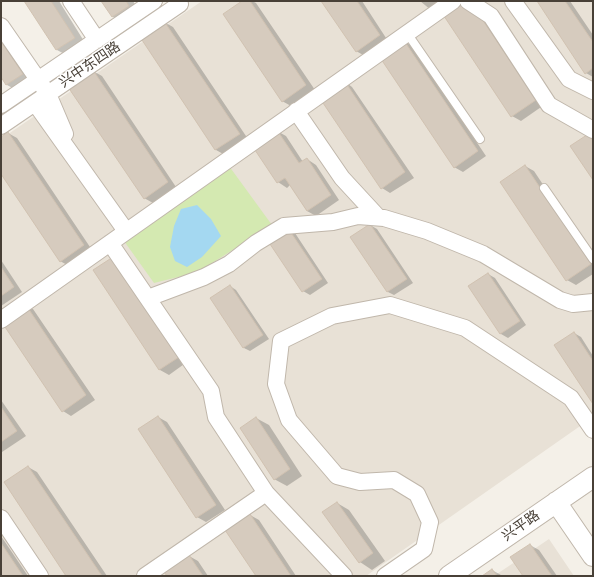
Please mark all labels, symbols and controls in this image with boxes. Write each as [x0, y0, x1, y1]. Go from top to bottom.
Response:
street label: 兴中东四路 [56, 38, 124, 92]
street label: 兴平路 [499, 507, 543, 545]

